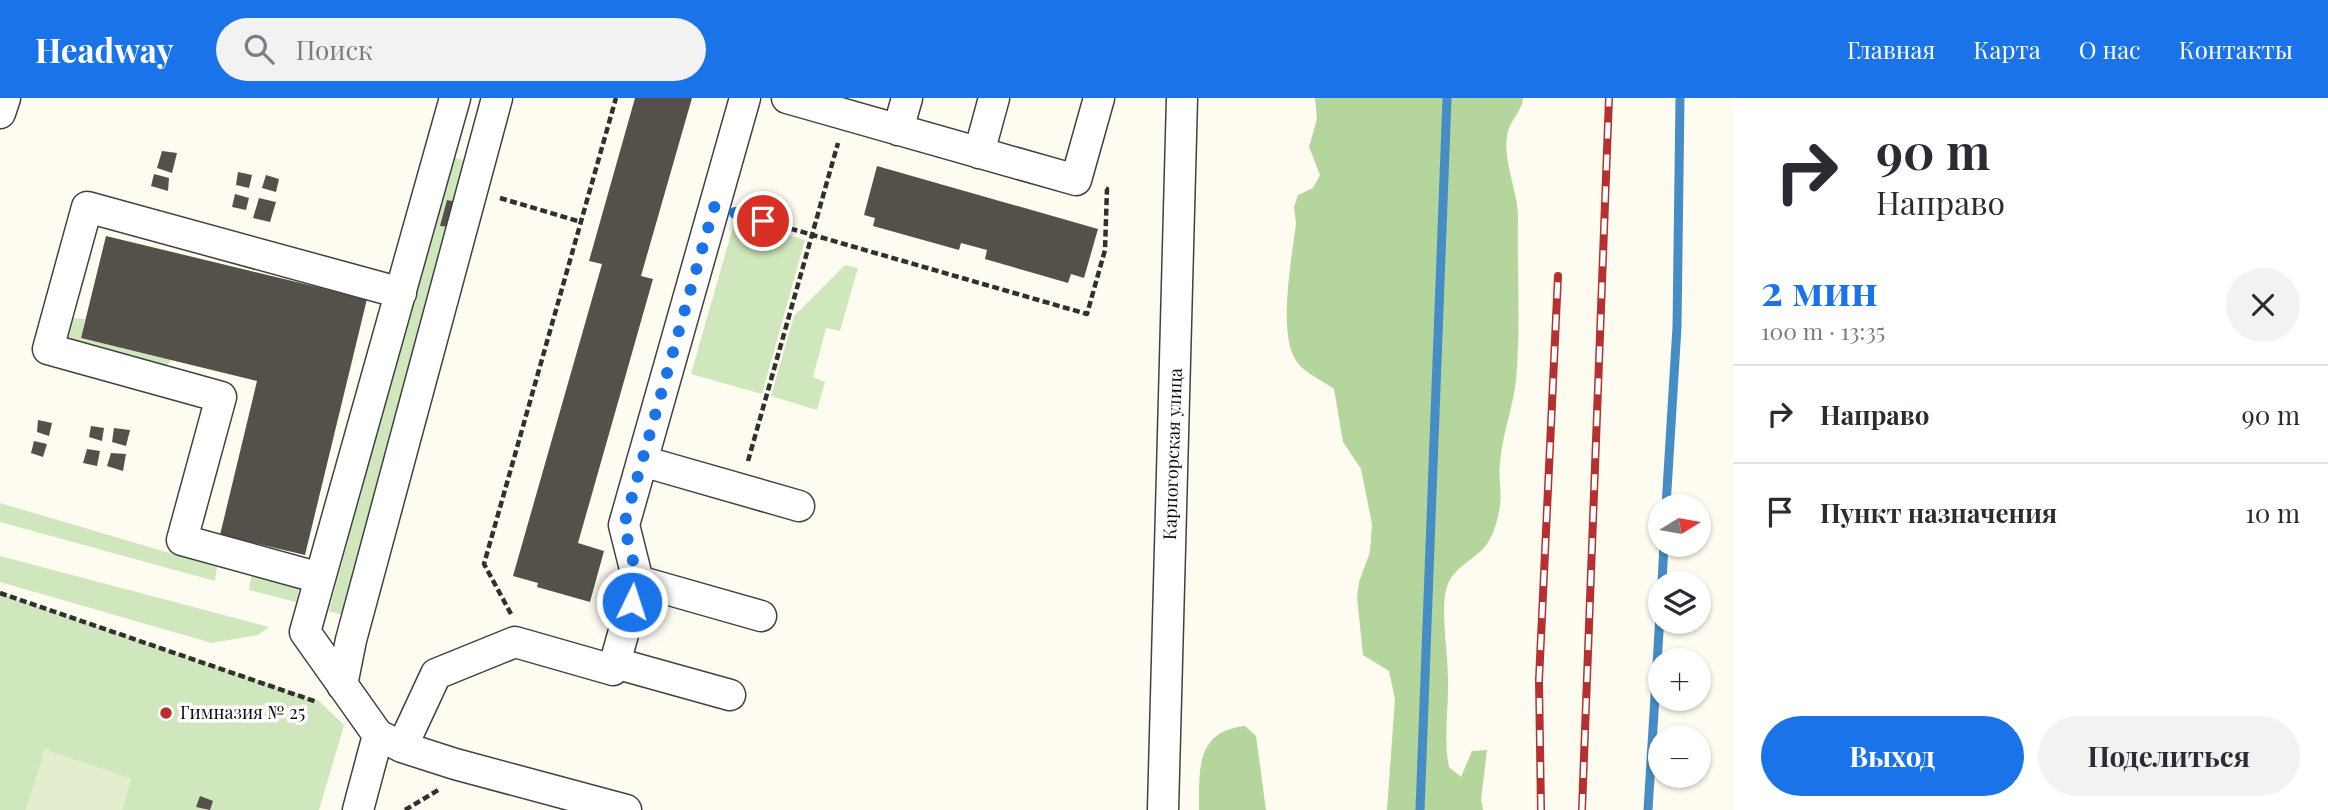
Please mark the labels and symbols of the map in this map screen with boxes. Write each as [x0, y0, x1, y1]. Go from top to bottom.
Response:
pin [733, 191, 793, 251]
street label: Карпогорская улица [1157, 368, 1187, 540]
north arrow [1648, 494, 1712, 556]
position arrow [595, 565, 669, 639]
place label: Гимназия № 25 [180, 700, 305, 724]
marker: Гимназия № 25 [158, 705, 174, 721]

